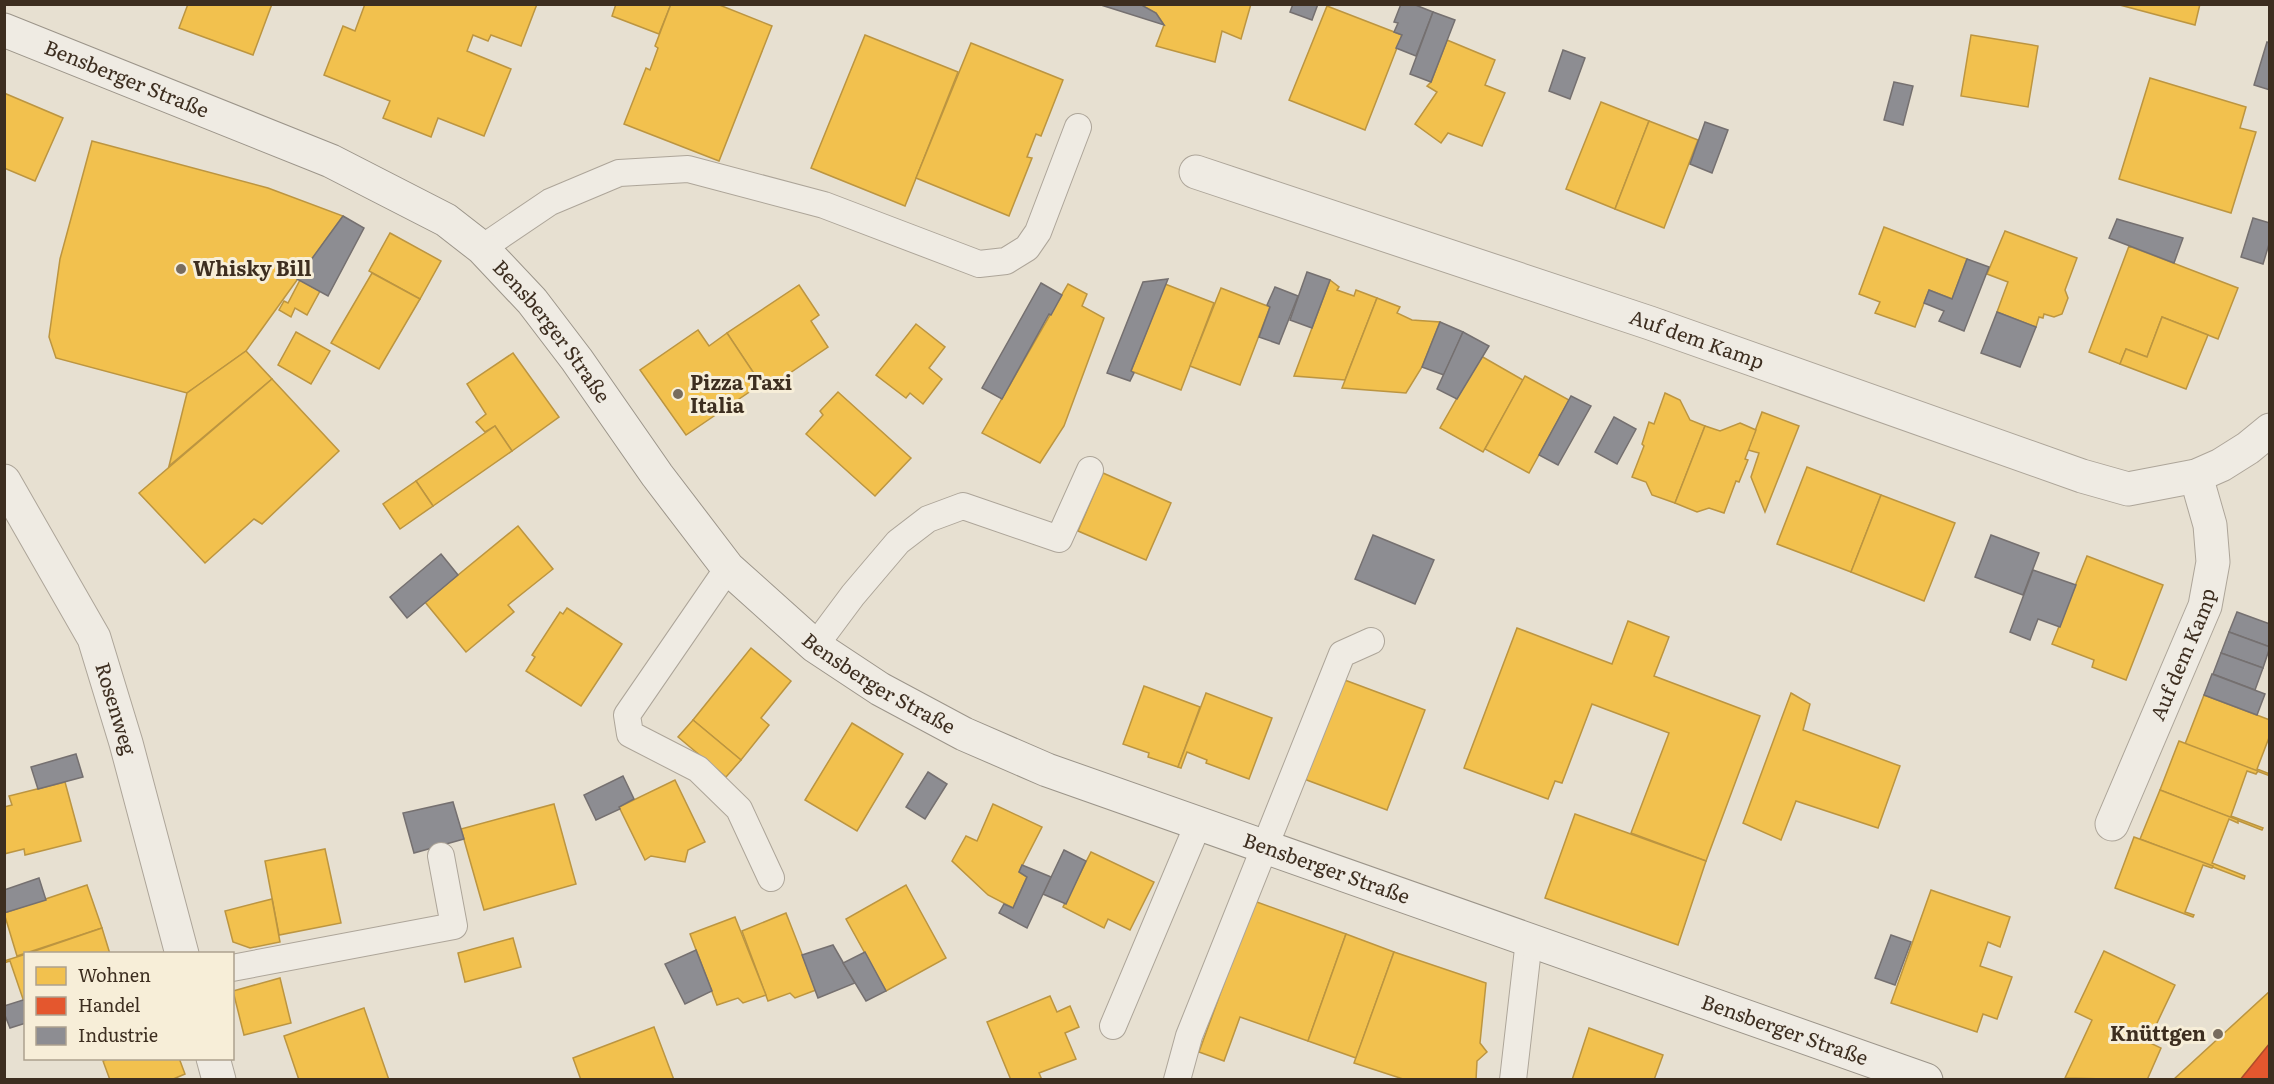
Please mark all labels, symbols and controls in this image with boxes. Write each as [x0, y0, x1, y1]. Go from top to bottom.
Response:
street label: Bensberger Straße [41, 31, 214, 124]
place label: Whisky Bill [193, 252, 311, 282]
street label: Bensberger Straße [487, 252, 619, 408]
marker: Whisky Bill [174, 262, 188, 276]
street label: Auf dem Kamp [1626, 300, 1769, 375]
place label: Pizza Taxi Italia [690, 366, 792, 419]
marker: Pizza Taxi Italia [671, 387, 685, 401]
street label: Auf dem Kamp [2141, 586, 2221, 725]
street label: Bensberger Straße [796, 624, 962, 740]
street label: Rosenweg [89, 658, 146, 759]
street label: Bensberger Straße [1240, 823, 1414, 910]
legend [24, 952, 234, 1060]
text: Wohnen [78, 961, 151, 988]
street label: Bensberger Straße [1698, 985, 1873, 1071]
text: Handel [78, 991, 140, 1018]
place label: Knüttgen [2110, 1017, 2206, 1047]
text: Industrie [78, 1021, 158, 1048]
marker: Knüttgen [2211, 1027, 2225, 1041]

